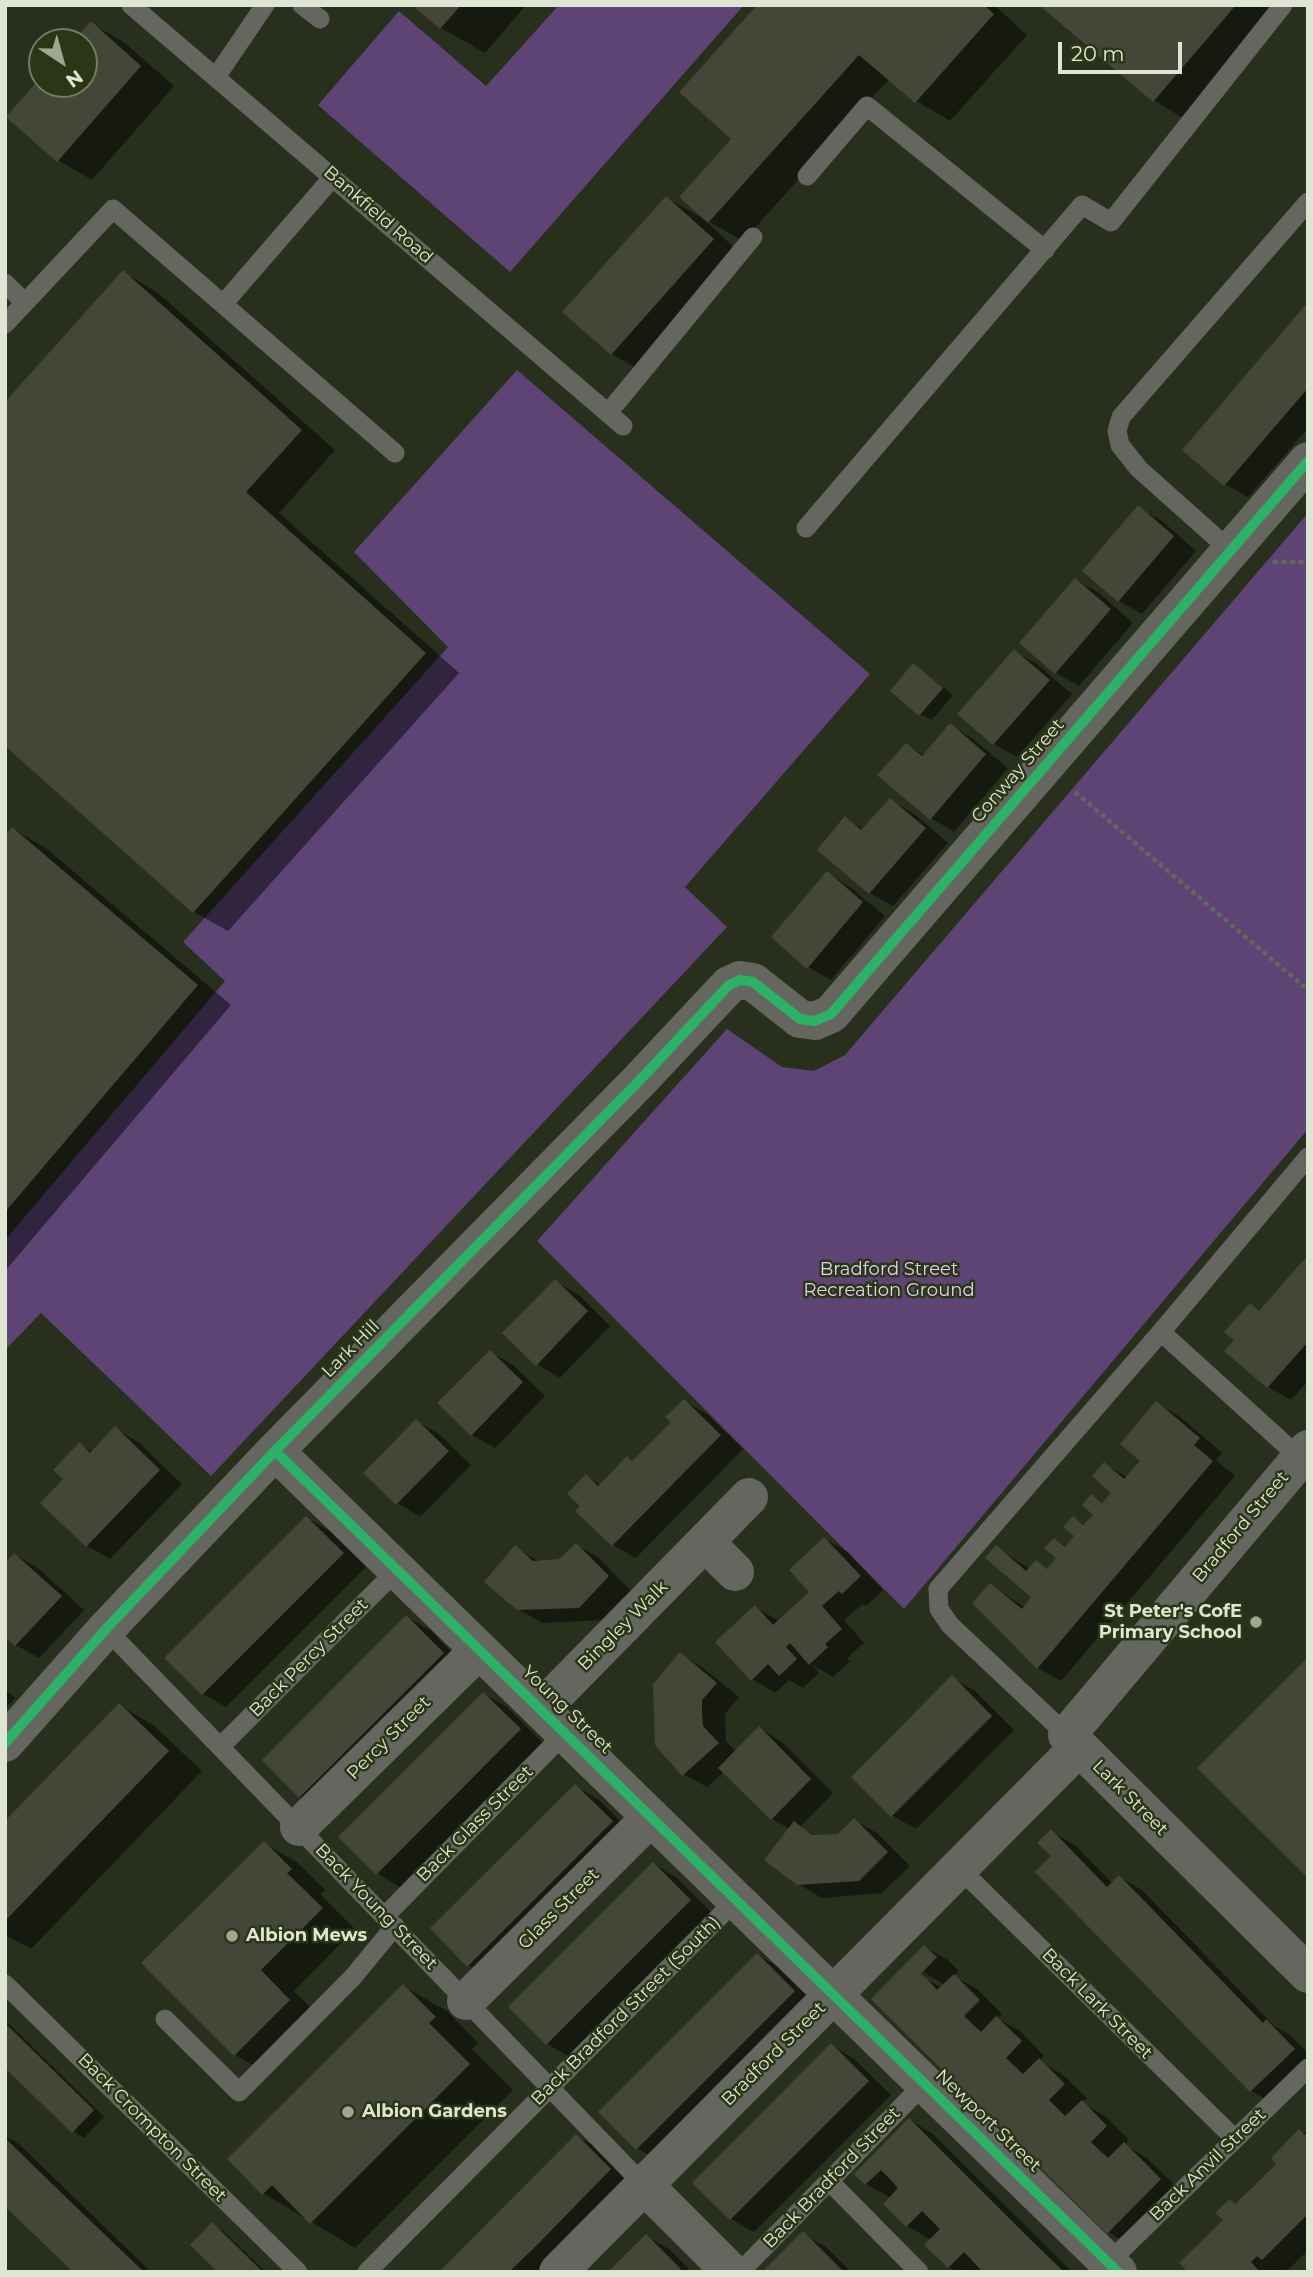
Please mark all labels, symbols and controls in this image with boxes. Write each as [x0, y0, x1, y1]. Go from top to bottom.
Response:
north arrow [28, 28, 98, 98]
scale bar [1061, 28, 1185, 72]
text: 20 m [1071, 41, 1125, 66]
text: N [61, 65, 87, 93]
street label: Bankfield Road [319, 162, 437, 268]
street label: Conway Street [967, 715, 1069, 827]
park label: Bradford Street Recreation Ground [803, 1259, 975, 1302]
street label: Lark Hill [318, 1316, 384, 1382]
street label: Bradford Street [1188, 1467, 1294, 1587]
street label: Bingley Walk [574, 1577, 672, 1675]
street label: Back Percy Street [245, 1594, 373, 1722]
place label: St Peter's CofE Primary School [1099, 1601, 1242, 1644]
marker: St Peter's CofE Primary School [1248, 1614, 1264, 1630]
street label: Young Street [517, 1661, 617, 1759]
street label: Percy Street [343, 1692, 435, 1784]
street label: Lark Street [1088, 1756, 1172, 1840]
street label: Back Glass Street [412, 1761, 538, 1887]
street label: Back Young Street [310, 1839, 442, 1975]
street label: Glass Street [514, 1864, 604, 1954]
street label: Back Bradford Street (South) [527, 1912, 725, 2110]
place label: Albion Mews [246, 1925, 367, 1947]
marker: Albion Mews [224, 1928, 240, 1944]
street label: Back Lark Street [1037, 1944, 1157, 2064]
street label: Bradford Street [717, 1997, 831, 2111]
street label: Back Crompton Street [73, 2049, 231, 2207]
street label: Newport Street [931, 2065, 1045, 2177]
place label: Albion Gardens [362, 2101, 507, 2123]
street label: Back Bradford Street [759, 2103, 905, 2253]
marker: Albion Gardens [340, 2104, 356, 2120]
street label: Back Anvil Street [1145, 2104, 1271, 2226]

